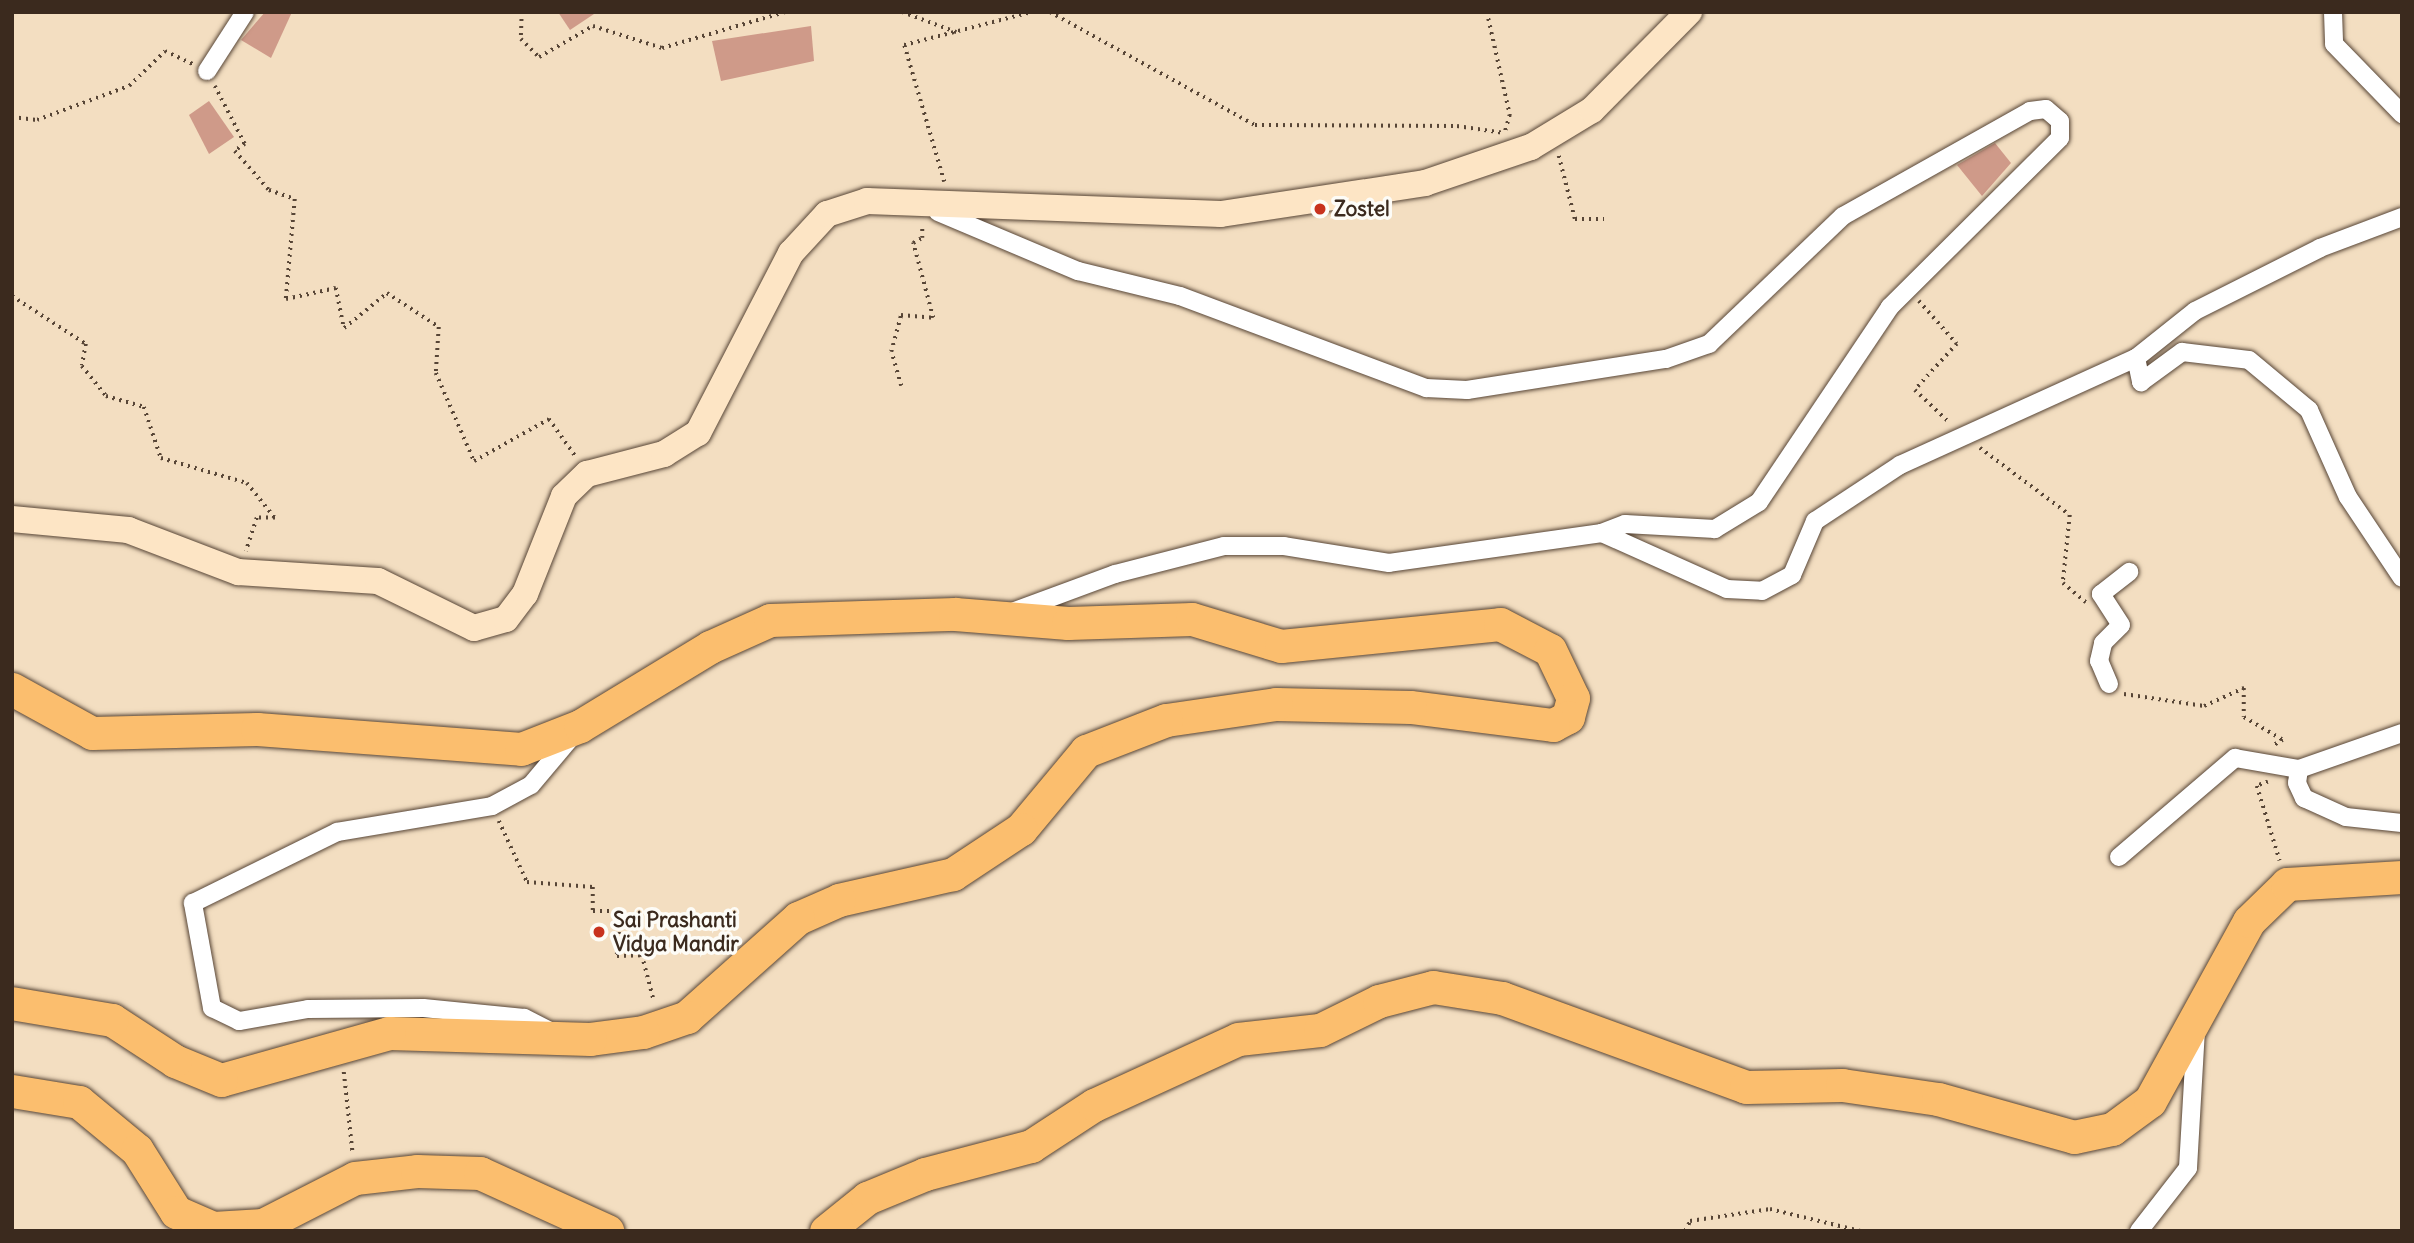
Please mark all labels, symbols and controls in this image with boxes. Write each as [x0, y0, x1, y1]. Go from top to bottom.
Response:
place label: Zostel [1334, 196, 1390, 222]
marker: Zostel [1312, 201, 1328, 217]
place label: Sai Prashanti Vidya Mandir [613, 907, 739, 957]
marker: Sai Prashanti Vidya Mandir [591, 924, 607, 940]

